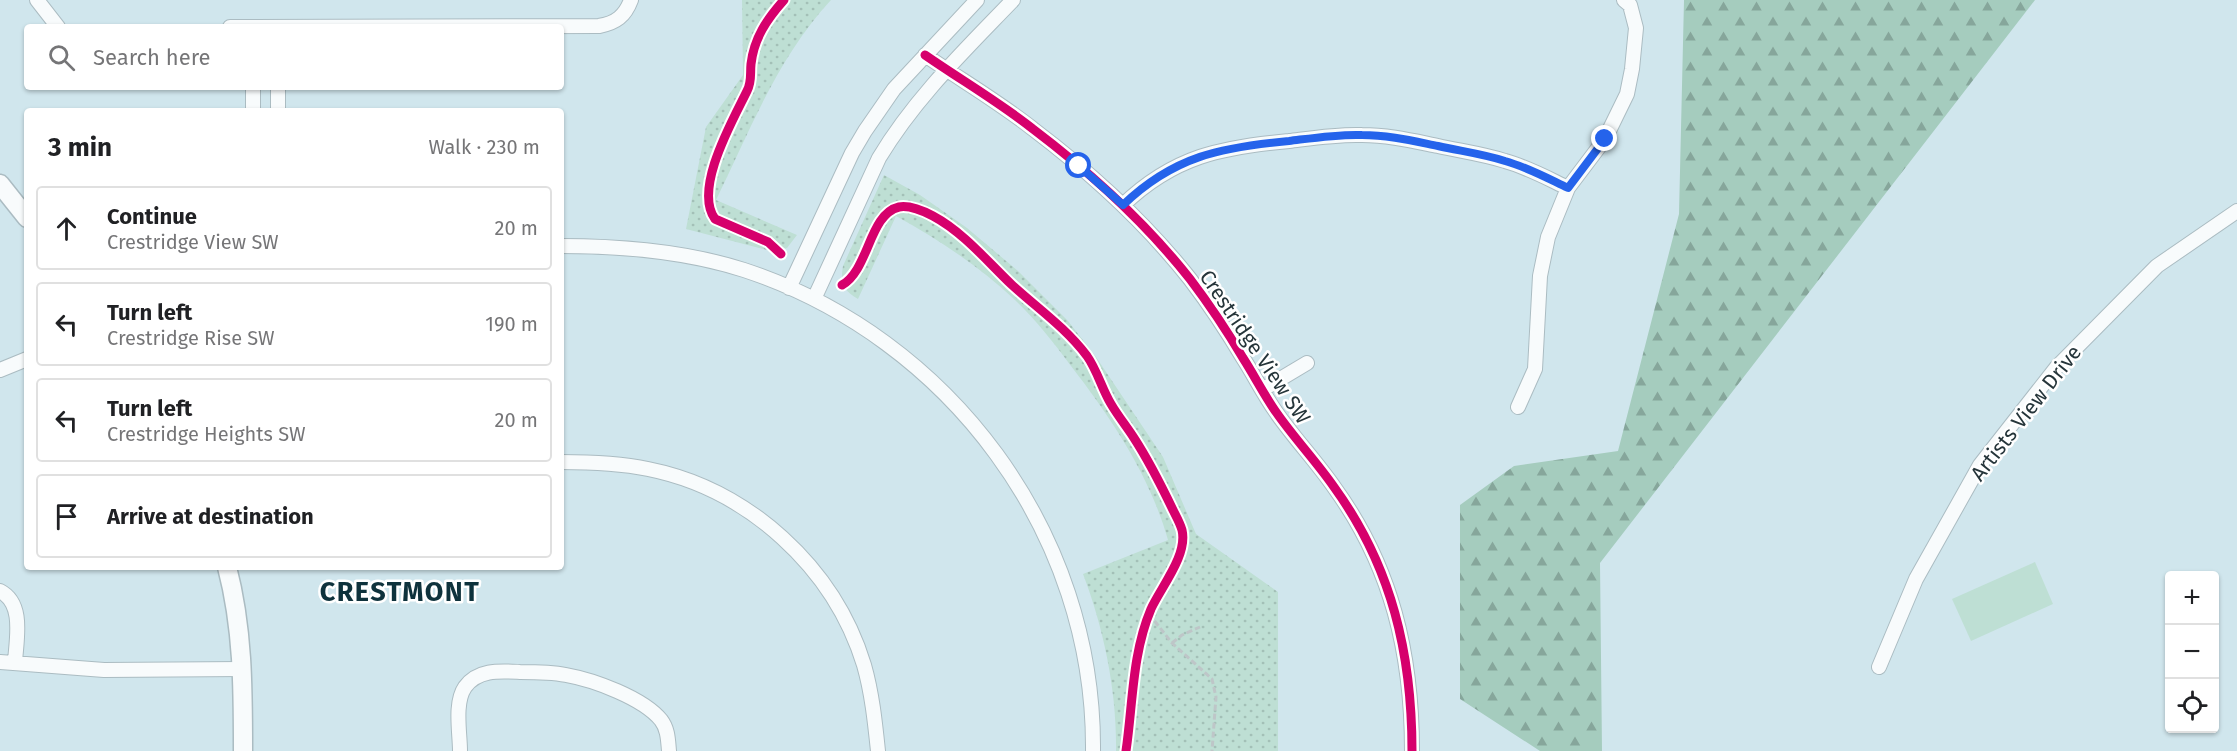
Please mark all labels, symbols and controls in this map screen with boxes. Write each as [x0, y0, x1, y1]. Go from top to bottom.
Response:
search box [24, 24, 564, 90]
icon: search [45, 41, 78, 74]
text: Search here [93, 44, 211, 71]
route end [1591, 125, 1617, 151]
text: 3 min [48, 132, 112, 163]
text: Walk · 230 m [429, 135, 540, 159]
route start [1065, 152, 1091, 178]
text: Continue [107, 203, 197, 230]
icon: ahead [50, 212, 83, 245]
text: 20 m [495, 216, 538, 240]
text: Crestridge View SW [107, 230, 279, 254]
street label: Crestridge View SW [1194, 265, 1316, 429]
text: Turn left [107, 299, 192, 326]
icon: left [50, 308, 83, 341]
text: 190 m [485, 312, 538, 336]
text: Crestridge Rise SW [107, 326, 275, 350]
street label: Artists View Drive [1965, 340, 2087, 486]
text: Turn left [107, 395, 192, 422]
icon: left [50, 404, 83, 437]
text: 20 m [495, 408, 538, 432]
text: Crestridge Heights SW [107, 422, 305, 446]
icon: arrive [50, 500, 83, 533]
text: Arrive at destination [107, 503, 314, 530]
map controls [2165, 571, 2219, 733]
button: + [2165, 571, 2219, 625]
district label: CRESTMONT [320, 576, 480, 608]
button: − [2165, 625, 2219, 679]
button: locate [2165, 679, 2219, 733]

